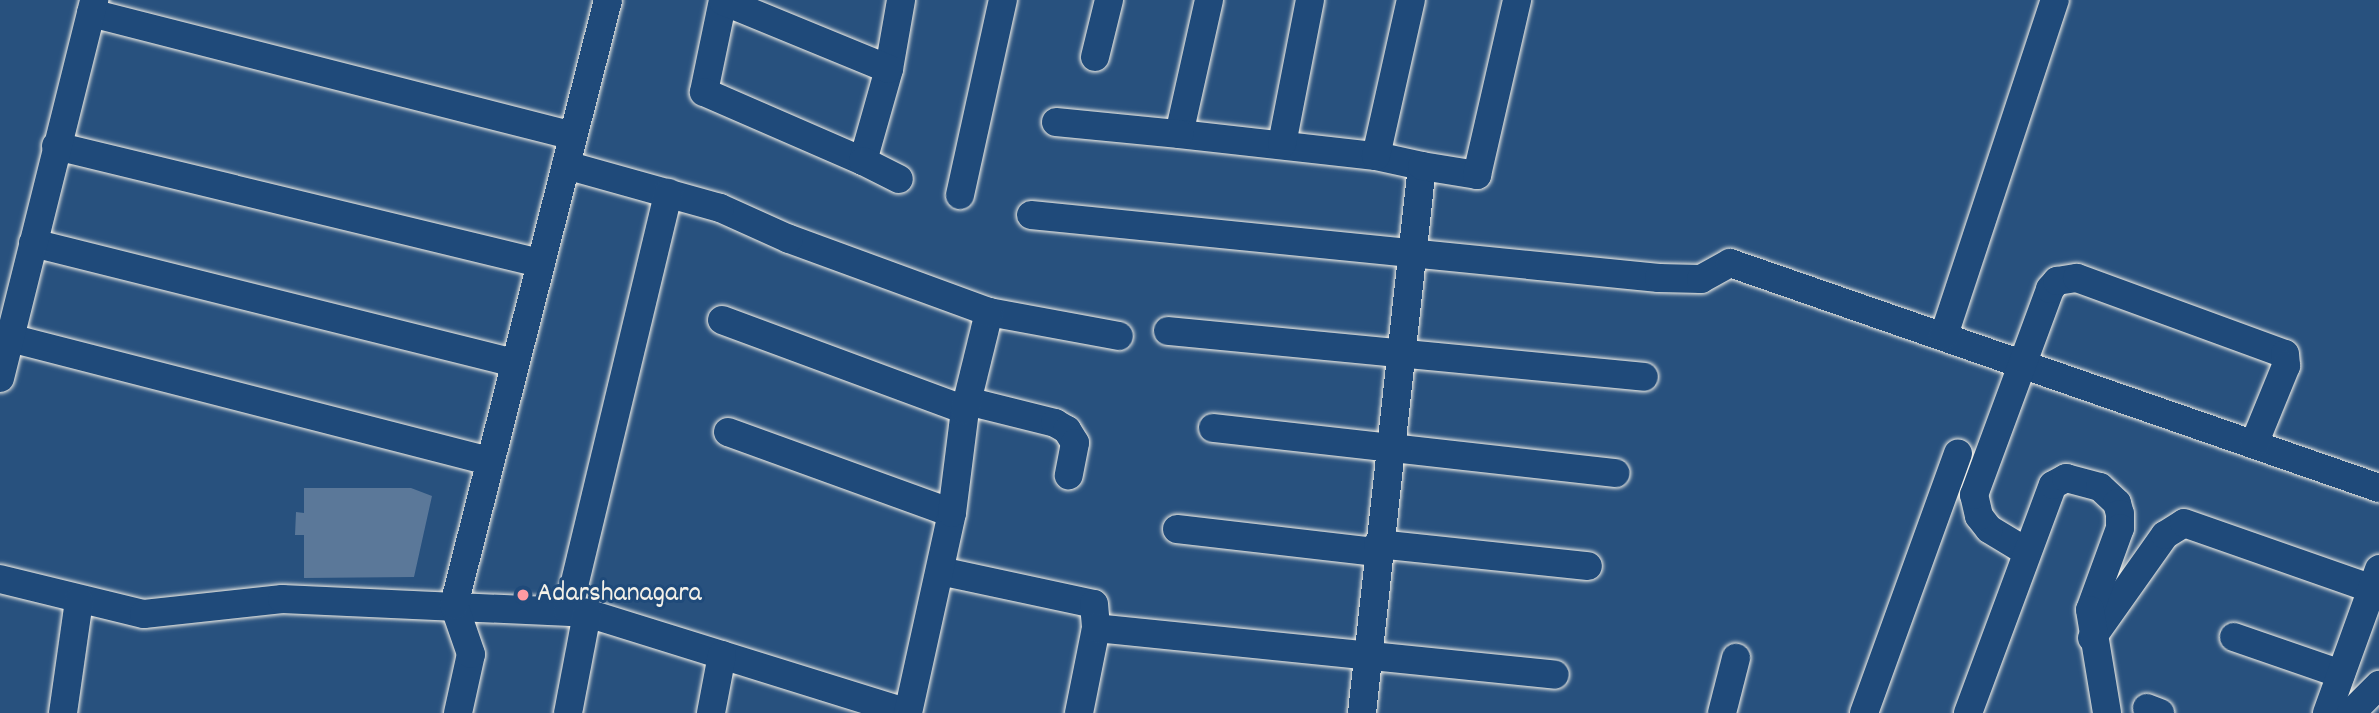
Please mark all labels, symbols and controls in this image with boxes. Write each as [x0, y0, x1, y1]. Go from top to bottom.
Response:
place label: Adarshanagara [537, 578, 702, 612]
marker: Adarshanagara [515, 587, 531, 603]

